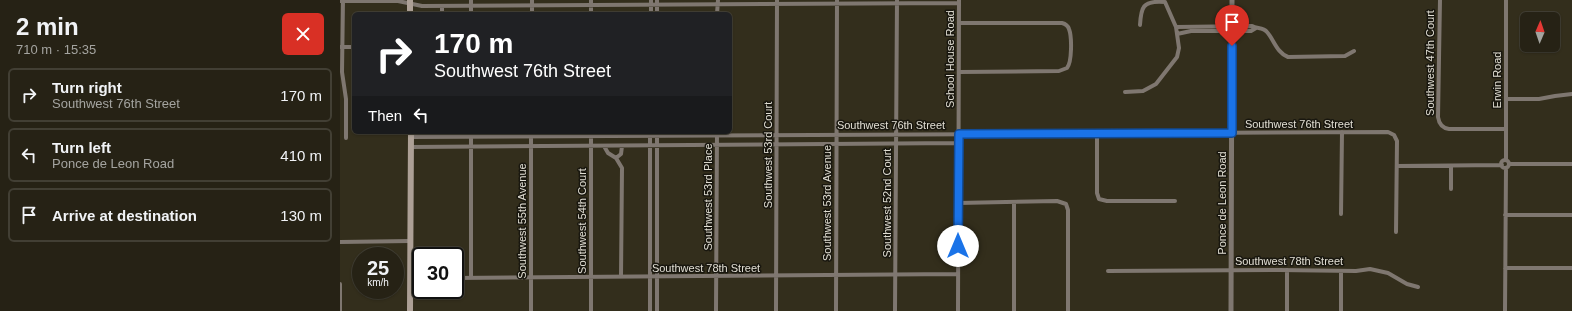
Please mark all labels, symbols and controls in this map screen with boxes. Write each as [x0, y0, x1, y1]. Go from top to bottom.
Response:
pin [1215, 5, 1249, 46]
street label: School House Road [944, 10, 956, 108]
street label: Southwest 47th Court [1424, 10, 1436, 116]
icon: arrive [1221, 11, 1243, 33]
north arrow [1520, 12, 1560, 52]
map controls [1520, 12, 1560, 52]
text: 2 min [16, 13, 79, 40]
button: close [282, 13, 324, 55]
icon: right [368, 28, 420, 80]
text: 170 m [434, 28, 513, 59]
text: 710 m · 15:35 [16, 42, 96, 57]
street label: Erwin Road [1491, 52, 1503, 108]
text: Southwest 76th Street [434, 61, 611, 81]
text: Turn right [52, 79, 122, 96]
icon: right [18, 84, 40, 106]
text: 170 m [280, 87, 322, 104]
text: Southwest 76th Street [52, 96, 180, 111]
street label: Southwest 53rd Court [762, 102, 774, 208]
icon: left [410, 104, 432, 126]
text: Then [368, 107, 402, 124]
street label: Southwest 76th Street [1245, 118, 1353, 130]
street label: Southwest 76th Street [837, 119, 945, 131]
text: Turn left [52, 139, 111, 156]
street label: Southwest 53rd Place [702, 143, 714, 251]
icon: left [18, 144, 40, 166]
street label: Southwest 53rd Avenue [821, 145, 833, 261]
text: 410 m [280, 147, 322, 164]
street label: Southwest 52nd Court [881, 149, 893, 257]
street label: Ponce de Leon Road [1216, 151, 1228, 255]
text: Ponce de Leon Road [52, 156, 174, 171]
street label: Southwest 55th Avenue [516, 163, 528, 279]
street label: Southwest 54th Court [576, 168, 588, 274]
icon: arrive [18, 204, 40, 226]
text: Arrive at destination [52, 207, 197, 224]
text: 130 m [280, 207, 322, 224]
position arrow [937, 225, 979, 267]
speed limit sign: 30 [412, 247, 464, 299]
street label: Southwest 78th Street [1235, 255, 1343, 267]
text: 25 [367, 257, 389, 279]
street label: Southwest 78th Street [652, 262, 760, 274]
text: km/h [367, 277, 389, 288]

